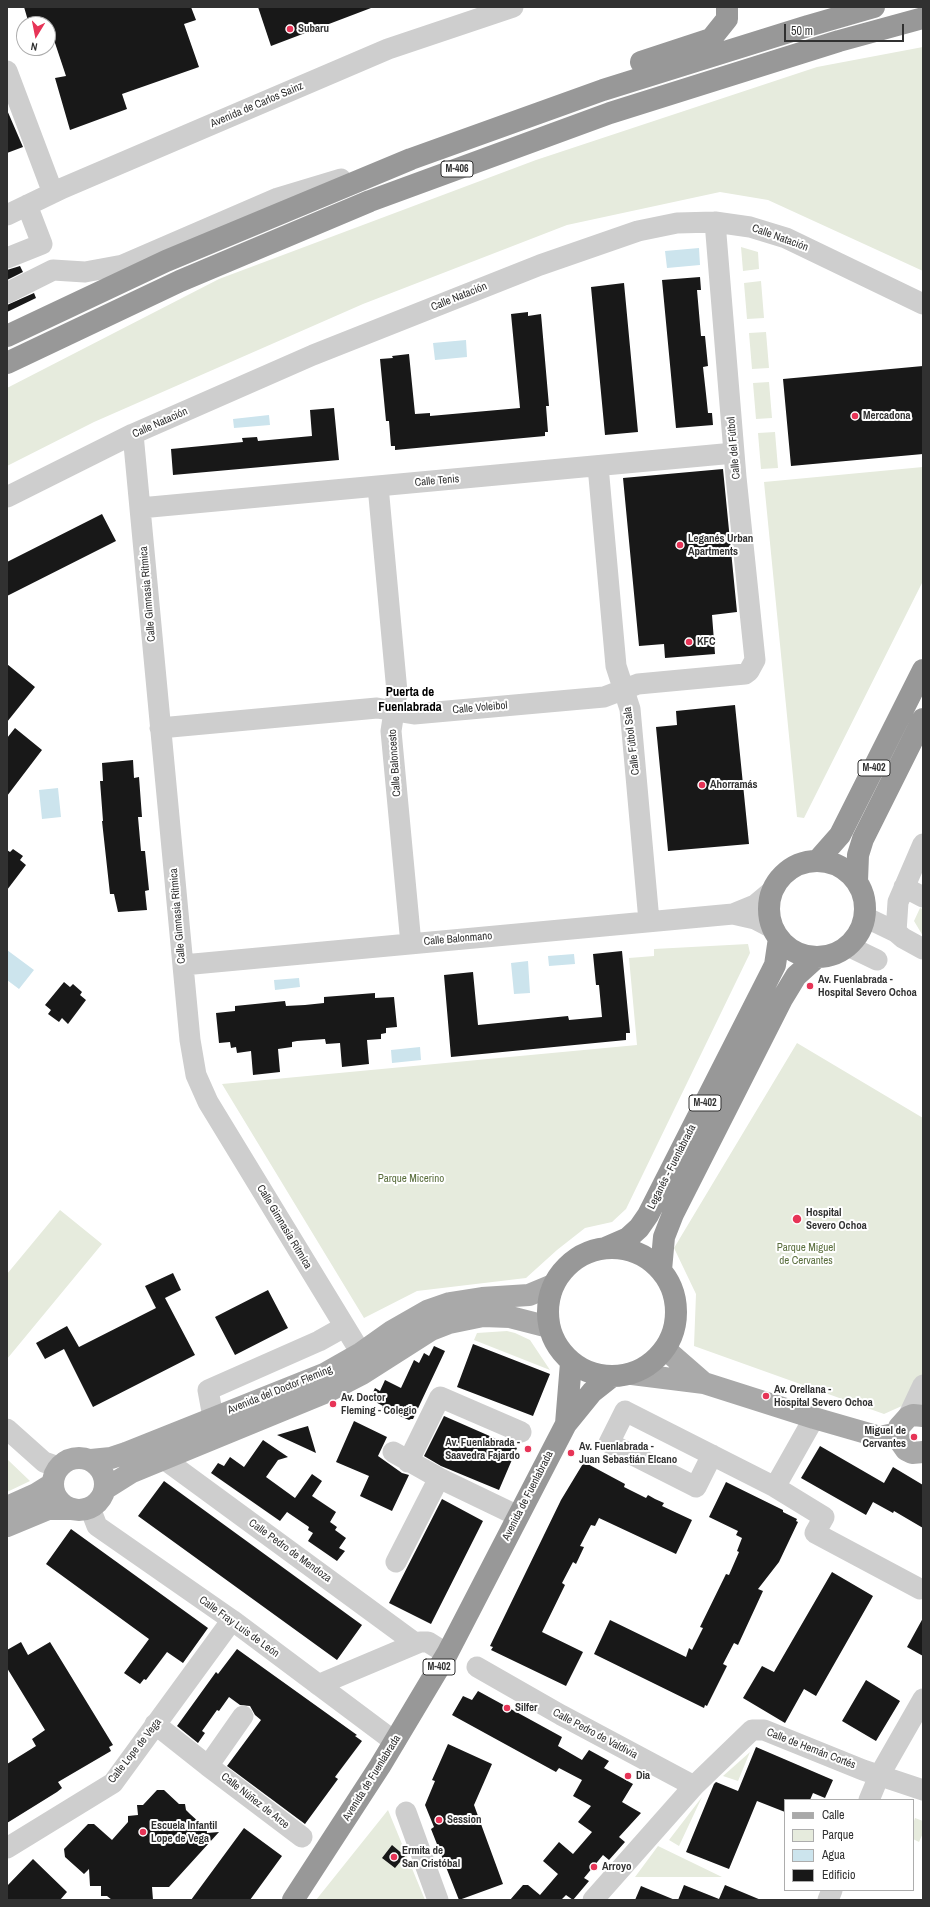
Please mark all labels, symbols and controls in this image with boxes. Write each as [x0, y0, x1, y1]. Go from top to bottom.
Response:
north arrow [16, 16, 56, 56]
scale bar [786, 16, 906, 42]
place label: Subaru [298, 22, 329, 36]
text: 50 m [791, 23, 813, 39]
marker: Subaru [285, 24, 295, 34]
text: N [30, 39, 39, 54]
street label: Avenida de Carlos Sainz [209, 79, 305, 131]
road number: M-406 [441, 161, 473, 177]
street label: Calle Natación [750, 222, 810, 254]
street label: Calle Natación [429, 280, 489, 314]
street label: Calle Natación [130, 405, 190, 441]
place label: Mercadona [863, 409, 911, 423]
marker: Mercadona [850, 411, 860, 421]
street label: Calle del Fútbol [725, 416, 743, 480]
street label: Calle Tenis [414, 472, 460, 490]
place label: Leganés Urban Apartments [688, 532, 753, 558]
marker: Leganés Urban Apartments [675, 540, 685, 550]
street label: Calle Gimnasia Rítmica [137, 546, 159, 642]
place label: KFC [697, 635, 716, 649]
marker: KFC [684, 637, 694, 647]
district label: Puerta de Fuenlabrada [378, 685, 442, 716]
street label: Calle Voleibol [452, 699, 508, 717]
street label: Calle Fútbol Sala [621, 706, 643, 776]
street label: Calle Baloncesto [386, 729, 404, 797]
road number: M-402 [858, 760, 890, 776]
place label: Ahorramás [710, 778, 758, 792]
marker: Ahorramás [697, 780, 707, 790]
street label: Calle Gimnasia Rítmica [167, 868, 189, 964]
street label: Calle Balonmano [423, 929, 493, 949]
place label: Av. Fuenlabrada - Hospital Severo Ochoa [818, 973, 917, 999]
marker: Av. Fuenlabrada - Hospital Severo Ochoa [805, 981, 815, 991]
road number: M-402 [689, 1095, 721, 1111]
street label: Leganés - Fuenlabrada [645, 1122, 699, 1212]
park label: Parque Micerino [378, 1172, 444, 1186]
street label: Calle Gimnasia Rítmica [254, 1183, 314, 1271]
place label: Hospital Severo Ochoa [806, 1206, 867, 1232]
marker: Hospital Severo Ochoa [791, 1213, 803, 1225]
park label: Parque Miguel de Cervantes [777, 1241, 835, 1267]
street label: Avenida del Doctor Fleming [226, 1363, 334, 1417]
place label: Av. Orellana - Hospital Severo Ochoa [774, 1383, 873, 1409]
place label: Av. Doctor Fleming - Colegio [341, 1391, 417, 1417]
marker: Av. Orellana - Hospital Severo Ochoa [761, 1391, 771, 1401]
marker: Av. Doctor Fleming - Colegio [328, 1399, 338, 1409]
place label: Miguel de Cervantes [862, 1424, 906, 1450]
marker: Miguel de Cervantes [909, 1432, 919, 1442]
place label: Av. Fuenlabrada - Saavedra Fajardo [445, 1436, 520, 1462]
place label: Av. Fuenlabrada - Juan Sebastián Elcano [579, 1440, 677, 1466]
marker: Av. Fuenlabrada - Saavedra Fajardo [523, 1444, 533, 1454]
marker: Av. Fuenlabrada - Juan Sebastián Elcano [566, 1448, 576, 1458]
street label: Avenida de Fuenlabrada [500, 1449, 556, 1543]
street label: Calle Pedro de Mendoza [246, 1516, 334, 1586]
street label: Calle Fray Luis de León [196, 1594, 282, 1660]
road number: M-402 [423, 1659, 455, 1675]
place label: Silfer [515, 1701, 538, 1715]
marker: Silfer [502, 1703, 512, 1713]
street label: Calle Pedro de Valdivia [550, 1706, 640, 1762]
street label: Calle Lope de Vega [106, 1716, 164, 1786]
street label: Calle de Hernán Cortés [765, 1726, 857, 1772]
street label: Avenida de Fuenlabrada [340, 1733, 404, 1823]
place label: Dia [636, 1769, 650, 1783]
street label: Calle Núñez de Arce [218, 1770, 292, 1832]
marker: Dia [623, 1771, 633, 1781]
legend [784, 1799, 914, 1891]
text: Calle [822, 1807, 844, 1823]
place label: Session [447, 1813, 482, 1827]
marker: Session [434, 1815, 444, 1825]
place label: Escuela Infantil Lope de Vega [151, 1819, 217, 1845]
marker: Escuela Infantil Lope de Vega [138, 1827, 148, 1837]
text: Parque [822, 1827, 854, 1843]
place label: Ermita de San Cristóbal [402, 1844, 460, 1870]
text: Agua [822, 1847, 845, 1863]
marker: Ermita de San Cristóbal [389, 1852, 399, 1862]
place label: Arroyo [602, 1860, 632, 1874]
marker: Arroyo [589, 1862, 599, 1872]
text: Edificio [822, 1867, 855, 1883]

